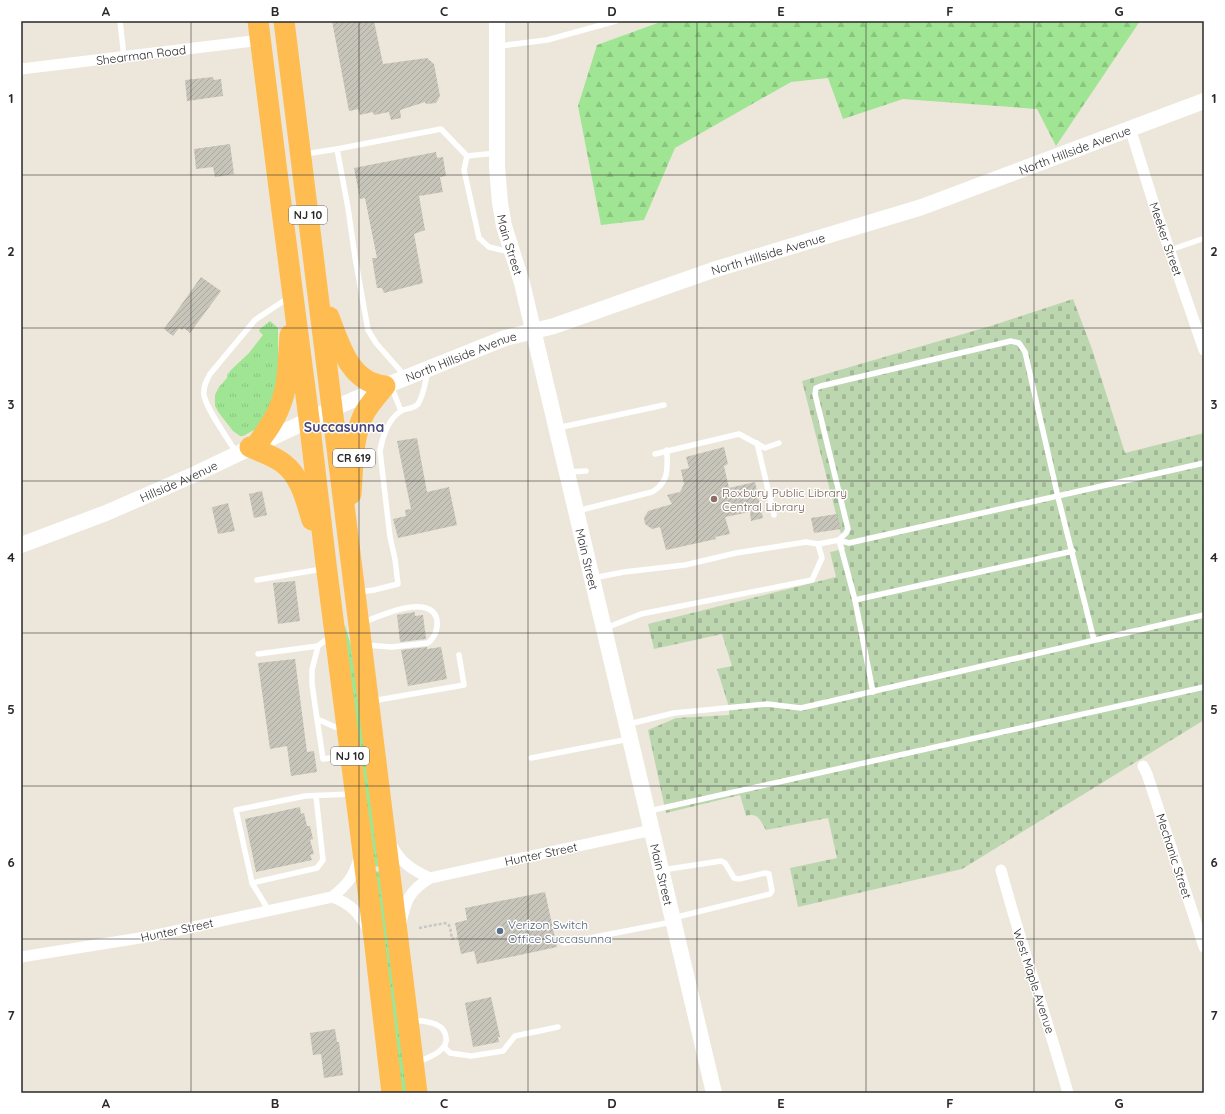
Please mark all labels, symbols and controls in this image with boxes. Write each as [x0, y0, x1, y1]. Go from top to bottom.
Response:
text: A [102, 3, 111, 19]
text: B [271, 3, 279, 19]
text: C [440, 3, 448, 19]
text: D [607, 3, 617, 19]
text: E [777, 3, 785, 19]
text: F [946, 3, 954, 19]
text: G [1114, 3, 1124, 19]
street label: Shearman Road [95, 42, 187, 68]
text: 1 [8, 90, 14, 106]
text: 1 [1211, 90, 1217, 106]
street label: North Hillside Avenue [1017, 122, 1133, 177]
street label: Meeker Street [1146, 200, 1186, 278]
road number: NJ 10 [289, 206, 327, 224]
street label: Main Street [495, 213, 526, 277]
street label: North Hillside Avenue [709, 229, 827, 278]
text: 2 [7, 243, 15, 259]
text: 2 [1210, 243, 1218, 259]
street label: North Hillside Avenue [403, 328, 518, 385]
text: 3 [8, 396, 15, 412]
text: 3 [1211, 396, 1218, 412]
district label: Succasunna [304, 418, 384, 436]
road number: CR 619 [333, 449, 375, 467]
street label: Hillside Avenue [137, 457, 220, 505]
place label: Roxbury Public Library Central Library [722, 485, 847, 514]
marker: Roxbury Public Library Central Library [709, 494, 719, 504]
street label: Main Street [573, 527, 602, 591]
text: 4 [7, 549, 15, 565]
text: 4 [1210, 549, 1218, 565]
text: 5 [7, 701, 15, 717]
text: 5 [1210, 701, 1218, 717]
road number: NJ 10 [331, 747, 369, 765]
street label: Mechanic Street [1153, 811, 1195, 901]
street label: Hunter Street [503, 839, 579, 869]
street label: Main Street [648, 842, 677, 907]
text: 6 [7, 854, 15, 870]
text: 6 [1210, 854, 1218, 870]
street label: Hunter Street [139, 915, 215, 945]
place label: Verizon Switch Office Succasunna [508, 917, 612, 946]
marker: Verizon Switch Office Succasunna [495, 926, 505, 936]
street label: West Maple Avenue [1010, 927, 1058, 1036]
text: 7 [7, 1007, 15, 1023]
text: 7 [1210, 1007, 1218, 1023]
text: A [102, 1095, 111, 1111]
text: B [271, 1095, 279, 1111]
text: C [440, 1095, 448, 1111]
text: D [607, 1095, 617, 1111]
text: E [777, 1095, 785, 1111]
text: F [946, 1095, 954, 1111]
text: G [1114, 1095, 1124, 1111]

